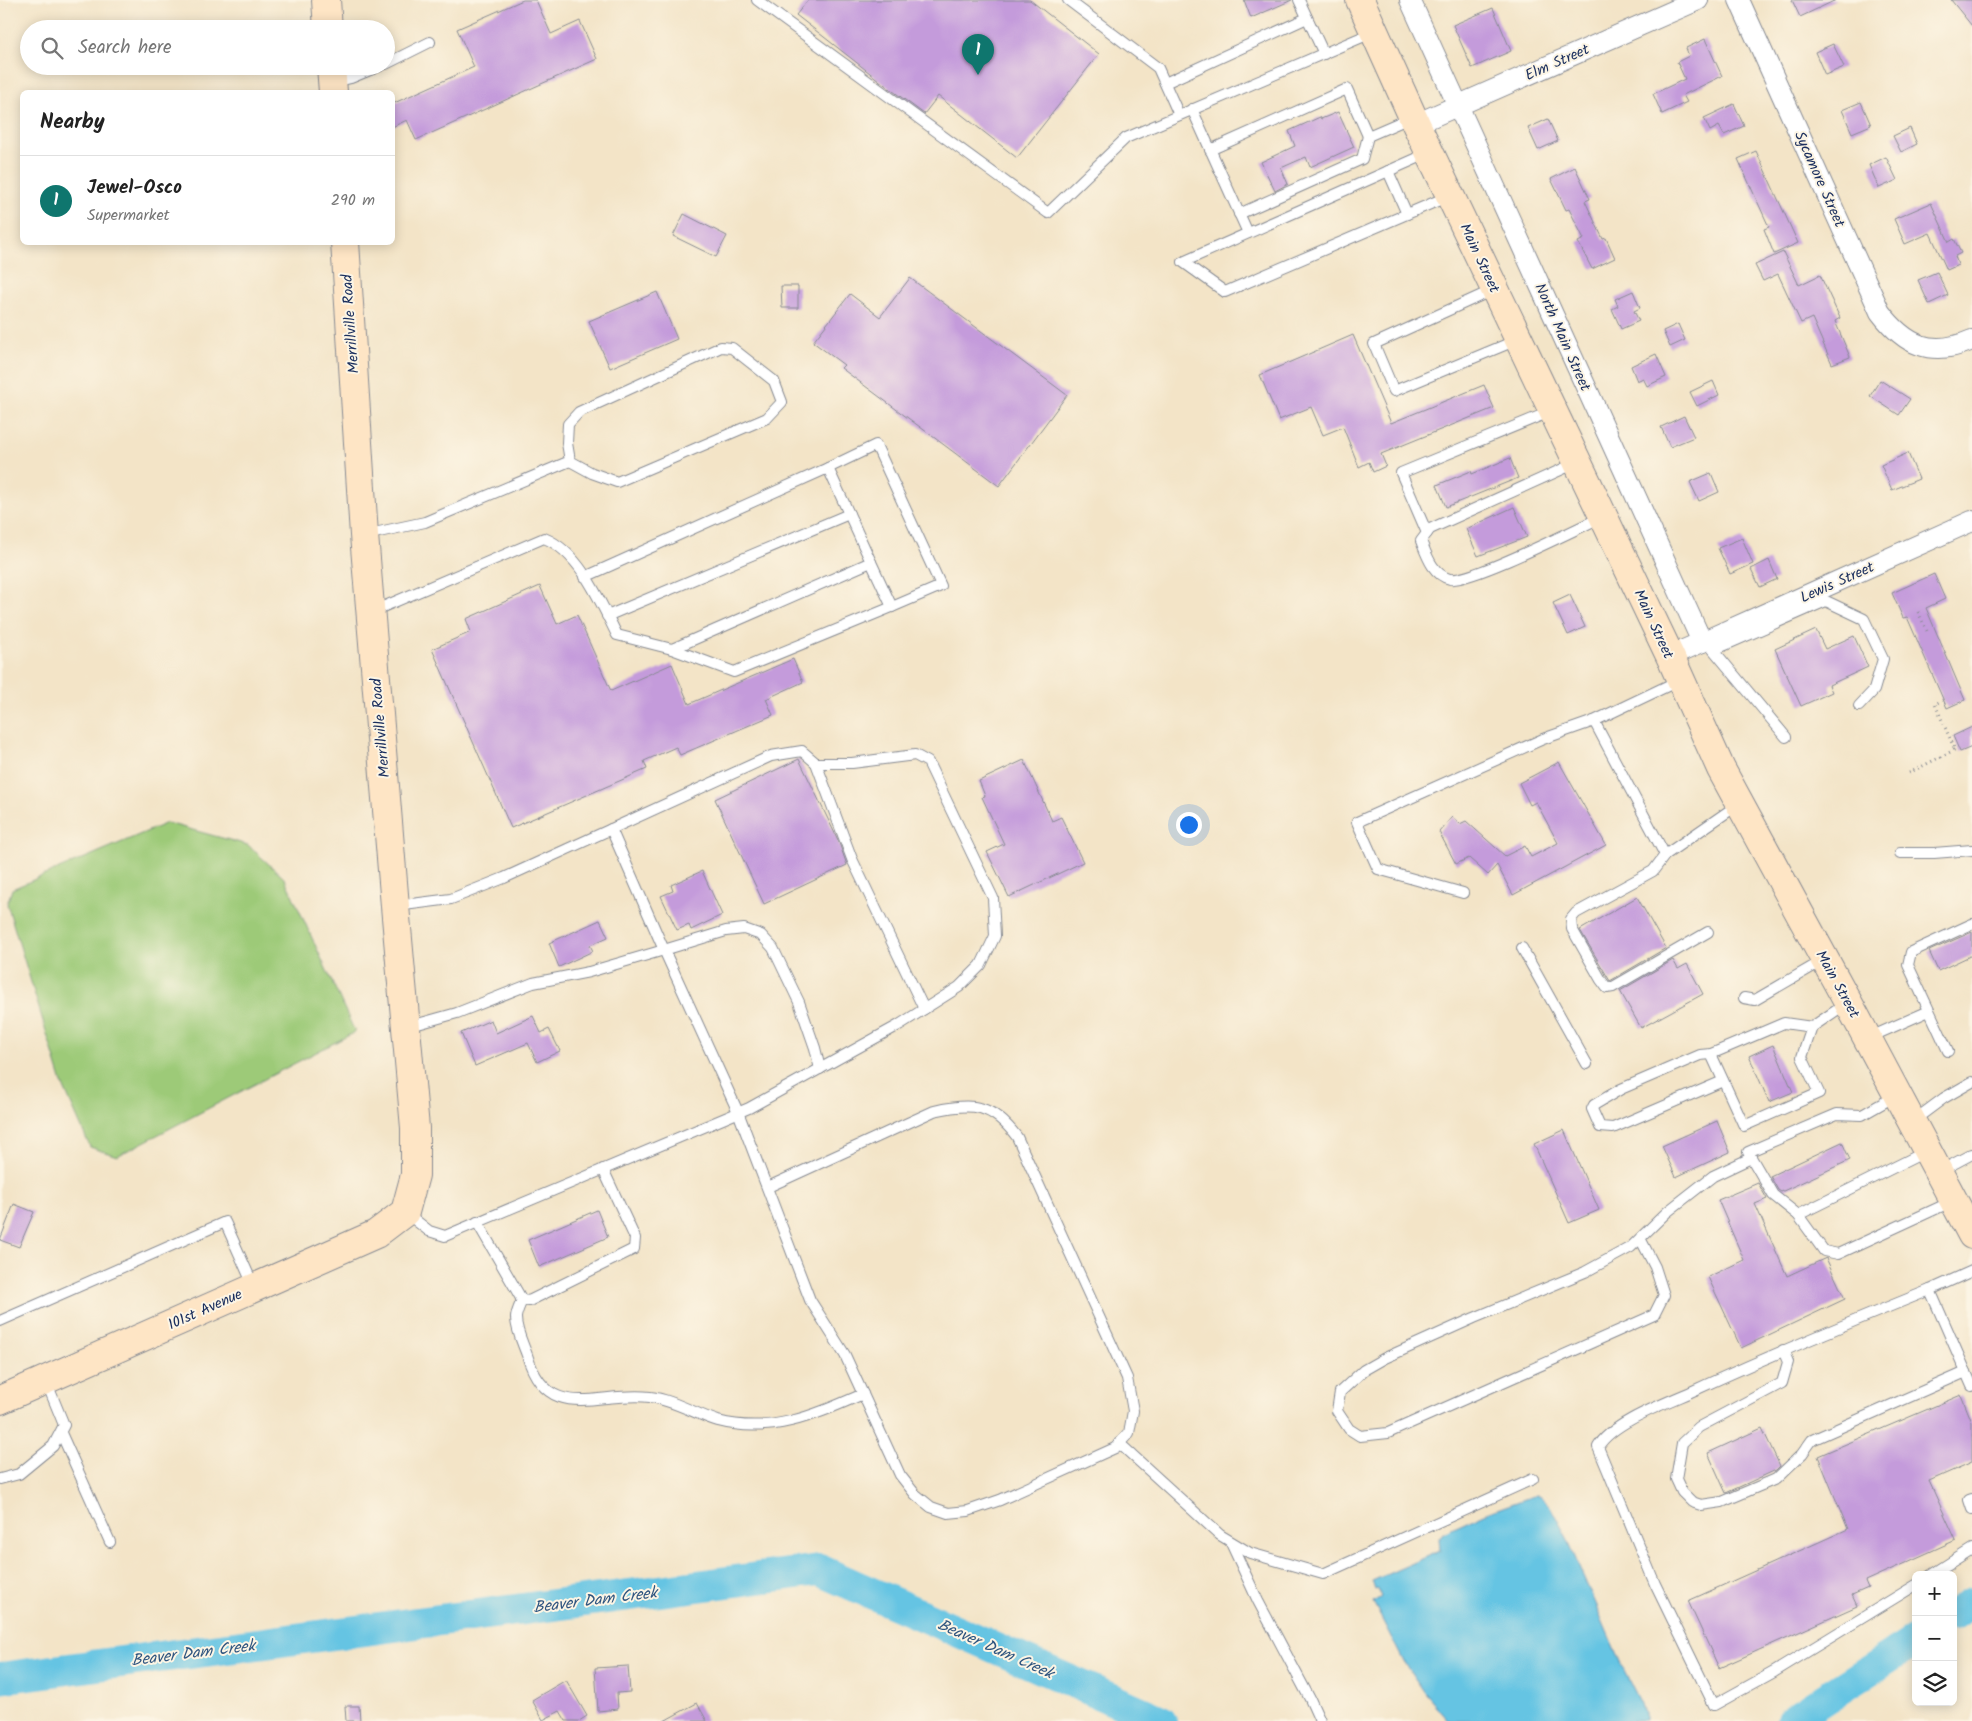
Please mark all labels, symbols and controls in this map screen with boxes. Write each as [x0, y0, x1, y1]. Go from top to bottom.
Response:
search box [20, 20, 395, 75]
text: Search here [78, 33, 172, 63]
icon: search [38, 34, 66, 62]
pin: 1 [962, 34, 994, 75]
street label: Elm Street [1521, 38, 1594, 88]
text: Nearby [40, 106, 105, 139]
street label: Sycamore Street [1787, 127, 1851, 232]
text: Jewel-Osco [87, 173, 182, 203]
text: 1 [54, 188, 58, 213]
text: 290 m [331, 188, 375, 213]
text: Supermarket [87, 203, 170, 228]
street label: Main Street [1452, 220, 1506, 297]
street label: Merrillville Road [336, 273, 366, 374]
street label: North Main Street [1527, 279, 1597, 396]
street label: Lewis Street [1796, 556, 1879, 610]
street label: Main Street [1626, 586, 1680, 663]
street label: Merrillville Road [365, 677, 397, 779]
your location [1176, 812, 1202, 838]
street label: Main Street [1809, 946, 1866, 1023]
street label: 101st Avenue [164, 1283, 247, 1337]
map controls [1912, 1571, 1957, 1706]
button: + [1912, 1571, 1957, 1616]
water label: Beaver Dam Creek [532, 1580, 661, 1620]
water label: Beaver Dam Creek [934, 1613, 1060, 1687]
button: − [1912, 1616, 1957, 1661]
water label: Beaver Dam Creek [130, 1633, 259, 1673]
button: layers [1912, 1661, 1957, 1706]

